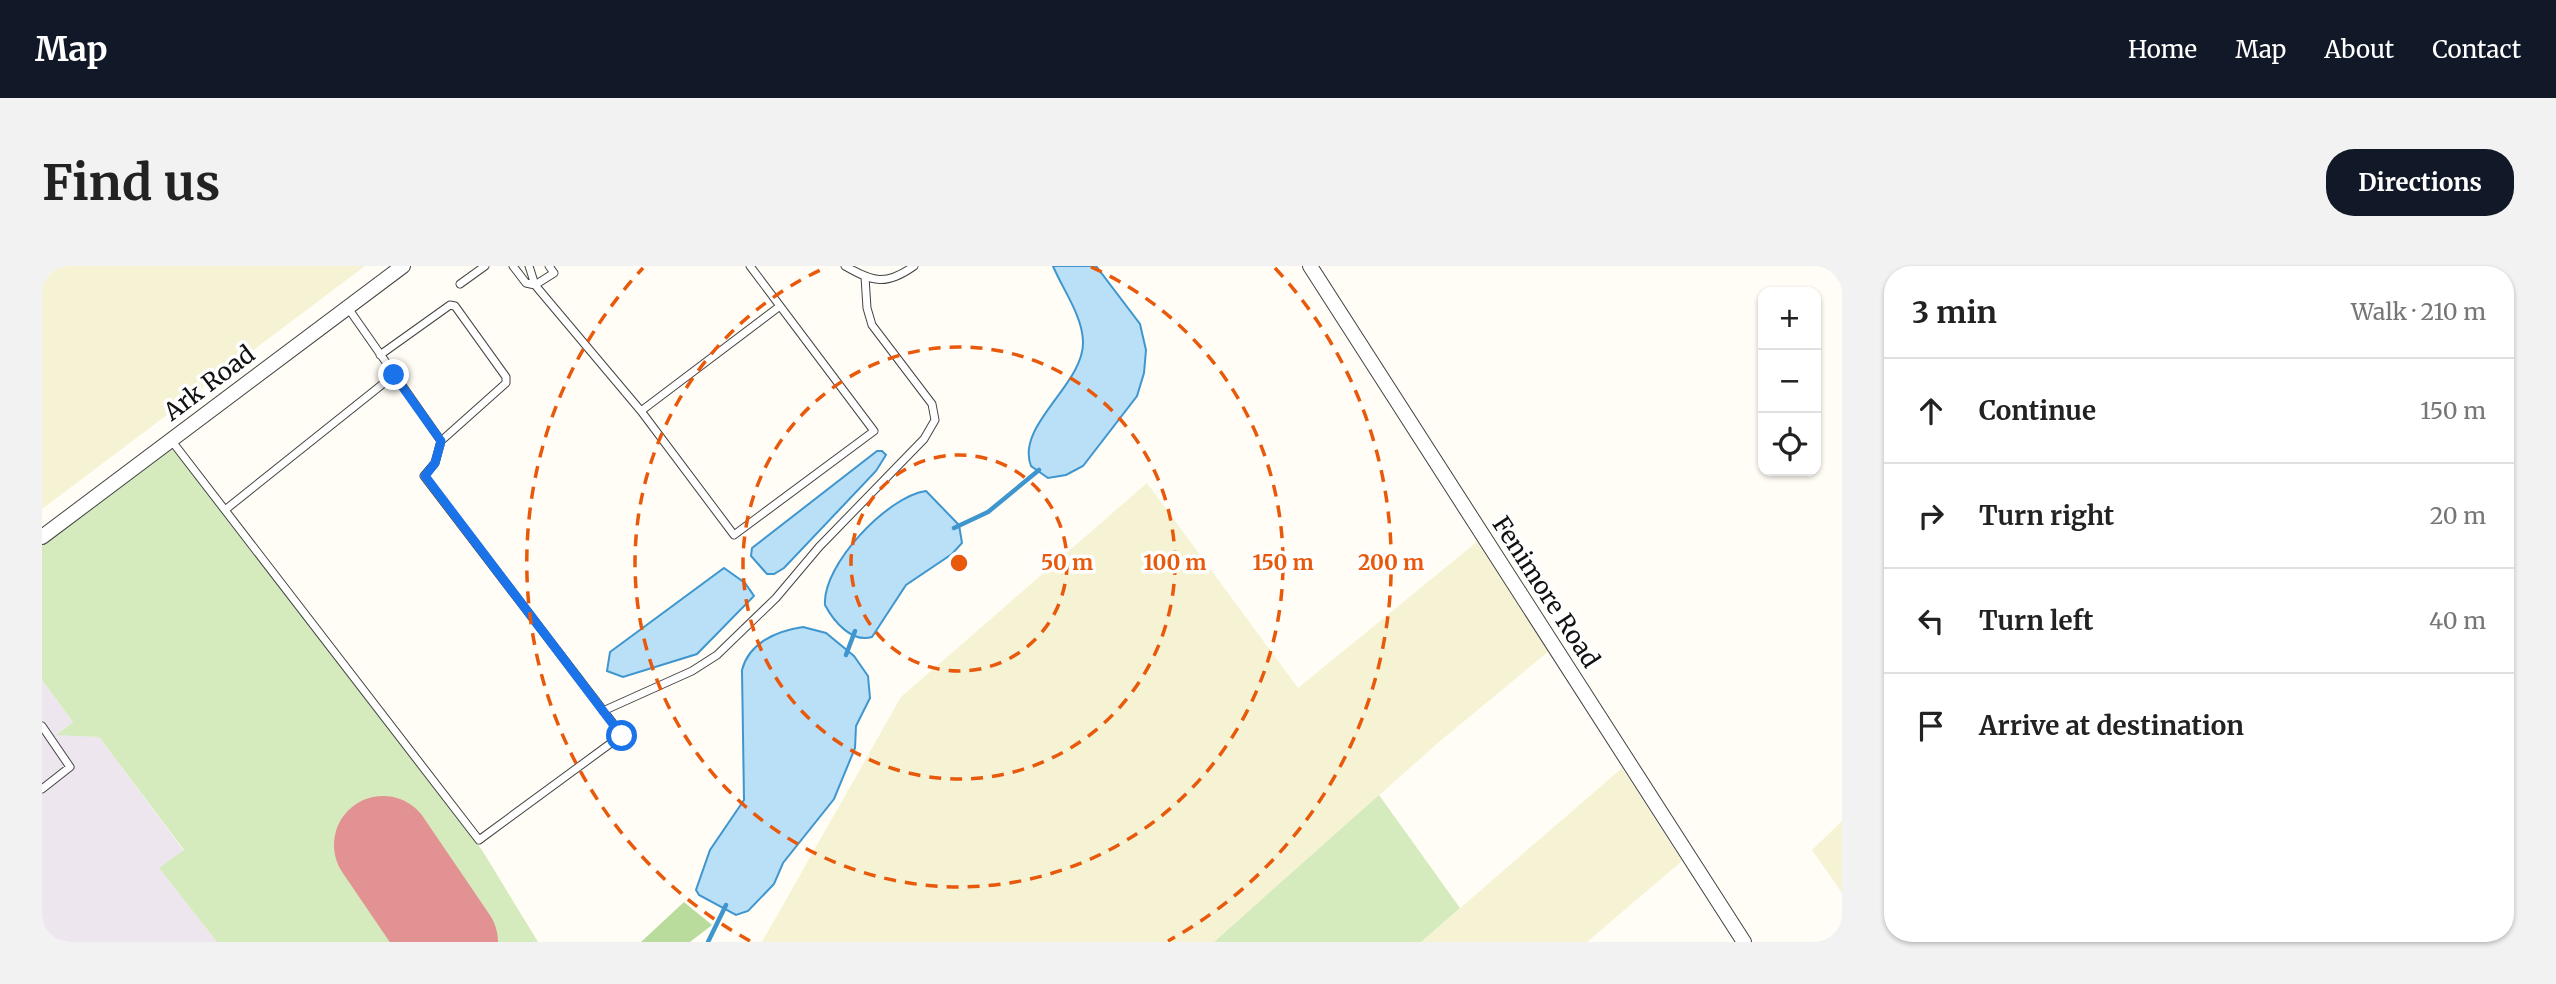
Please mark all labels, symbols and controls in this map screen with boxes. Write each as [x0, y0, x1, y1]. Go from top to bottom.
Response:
text: Map [35, 29, 108, 70]
text: Home [2128, 34, 2197, 65]
text: Map [2235, 34, 2286, 65]
text: About [2324, 34, 2394, 65]
text: Contact [2432, 34, 2521, 65]
button: Directions [2326, 149, 2514, 216]
text: Find us [42, 152, 220, 213]
map controls [1758, 287, 1821, 476]
button: + [1758, 287, 1821, 350]
text: 3 min [1912, 293, 1997, 331]
text: Walk · 210 m [2351, 297, 2486, 326]
street label: Ark Road [156, 339, 261, 428]
button: − [1758, 350, 1821, 413]
route end [378, 359, 409, 390]
icon: ahead [1912, 392, 1950, 430]
text: Continue [1979, 394, 2096, 427]
text: 150 m [2420, 396, 2486, 425]
button: locate [1758, 413, 1821, 476]
icon: right [1912, 497, 1950, 535]
text: Turn right [1979, 499, 2114, 532]
text: 20 m [2430, 501, 2486, 530]
street label: Fenimore Road [1486, 510, 1606, 674]
text: 50 m [1041, 549, 1093, 576]
text: 100 m [1144, 549, 1206, 576]
text: 150 m [1252, 549, 1314, 576]
text: 200 m [1358, 549, 1424, 576]
centre of rings [947, 551, 971, 575]
icon: left [1912, 602, 1950, 640]
text: Turn left [1979, 604, 2093, 637]
text: 40 m [2429, 606, 2486, 635]
icon: arrive [1912, 707, 1950, 745]
text: Arrive at destination [1979, 709, 2244, 742]
route start [606, 720, 637, 751]

